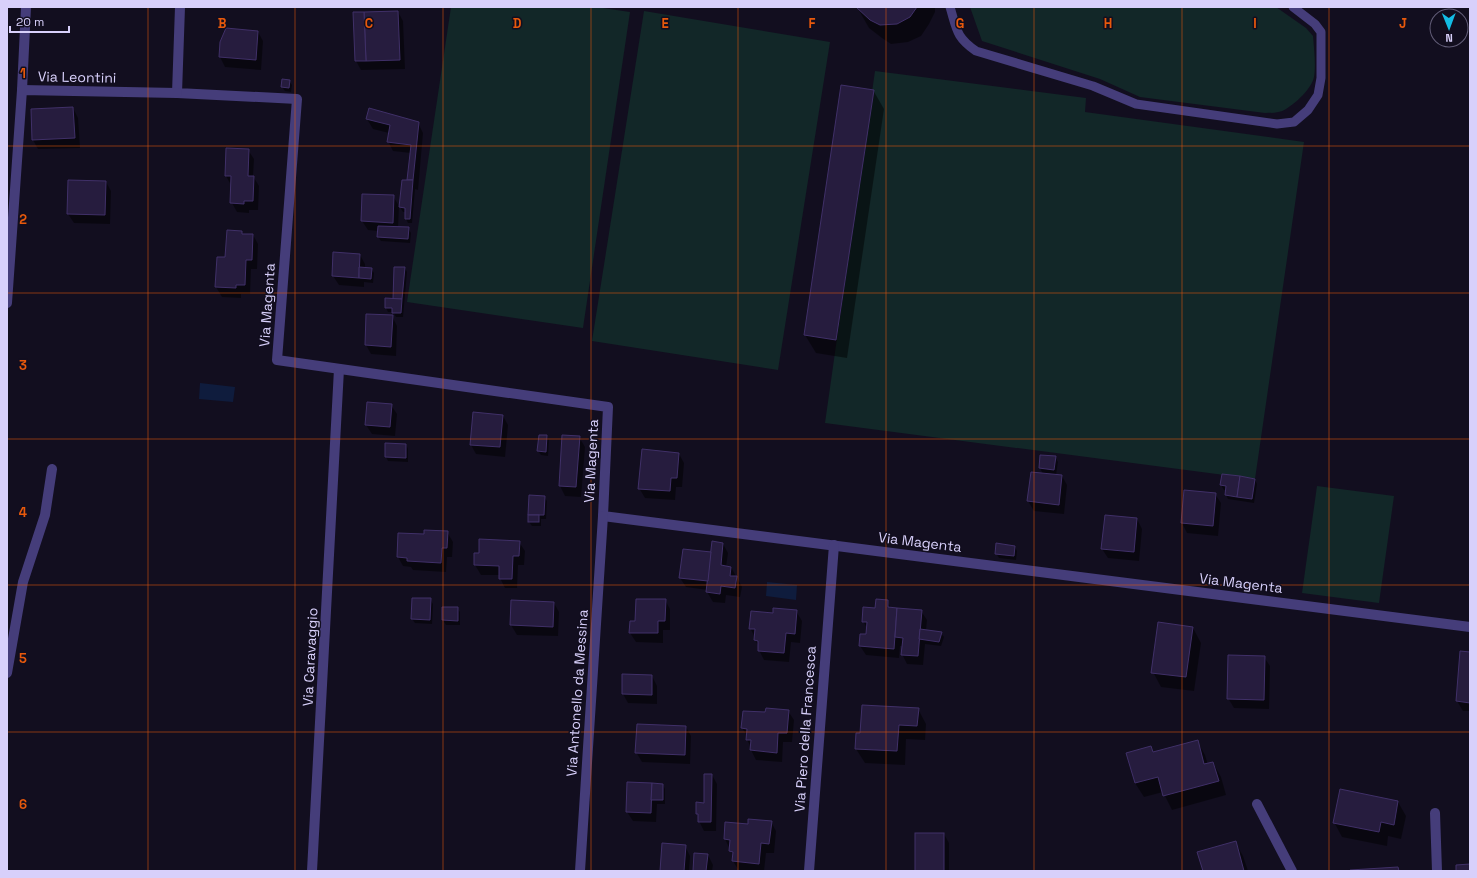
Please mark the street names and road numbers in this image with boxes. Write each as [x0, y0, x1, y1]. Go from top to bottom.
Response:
street label: Via Leontini [38, 67, 116, 87]
street label: Via Magenta [255, 263, 279, 347]
street label: Via Magenta [580, 419, 602, 503]
street label: Via Magenta [877, 528, 963, 556]
street label: Via Magenta [1198, 569, 1284, 597]
street label: Via Caravaggio [298, 607, 322, 707]
street label: Via Antonello da Messina [562, 609, 592, 777]
street label: Via Piero della Francesca [790, 645, 820, 813]

